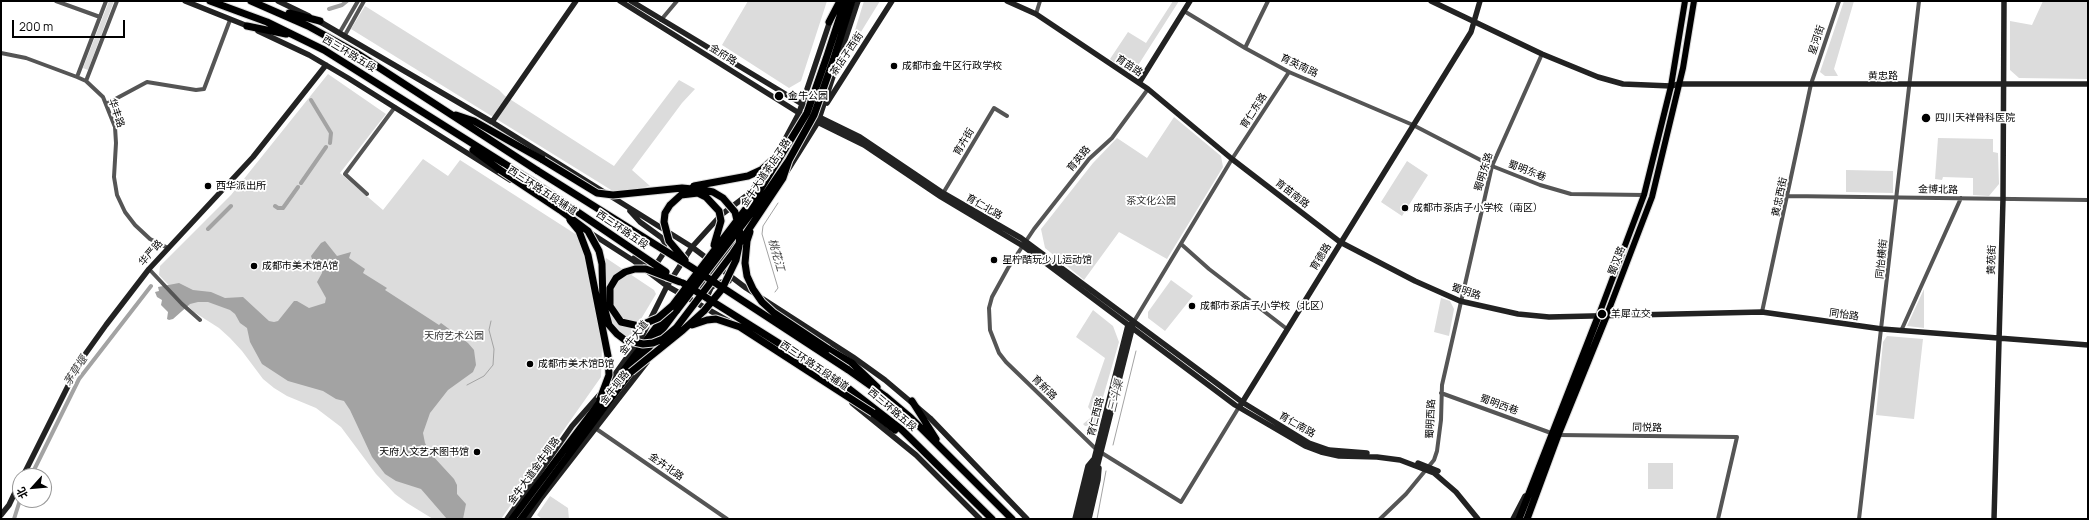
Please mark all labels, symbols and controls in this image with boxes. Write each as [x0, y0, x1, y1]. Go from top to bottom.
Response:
scale bar [14, 12, 127, 38]
text: 200 m [19, 18, 53, 35]
street label: 星河街 [1807, 24, 1827, 56]
street label: 茶店子西街 [828, 30, 866, 78]
street label: 西三环路五段 [320, 33, 378, 75]
street label: 金府路 [707, 42, 739, 68]
street label: 育英南路 [1278, 52, 1320, 80]
street label: 育苗路 [1113, 53, 1145, 79]
place label: 成都市金牛区行政学校 [902, 60, 1002, 72]
marker: 成都市金牛区行政学校 [889, 61, 899, 71]
street label: 黄忠路 [1868, 70, 1898, 82]
marker: 金牛公园 [773, 90, 785, 102]
place label: 金牛公园 [788, 90, 828, 102]
street label: 育仁东路 [1238, 91, 1270, 131]
street label: 华丰路 [105, 97, 127, 129]
marker: 四川天祥骨科医院 [1920, 112, 1932, 124]
place label: 四川天祥骨科医院 [1935, 112, 2015, 124]
street label: 育卉街 [951, 126, 977, 158]
street label: 金牛大道茶店子路 [739, 136, 793, 210]
street label: 育英路 [1065, 144, 1093, 174]
street label: 蜀明东路 [1472, 151, 1496, 193]
street label: 蜀明东巷 [1506, 158, 1548, 184]
street label: 西三环路五段辅道 [505, 164, 579, 218]
street label: 黄忠西街 [1770, 176, 1790, 218]
street label: 育苗南路 [1273, 177, 1311, 211]
place label: 西华派出所 [216, 180, 266, 192]
marker: 西华派出所 [203, 181, 213, 191]
street label: 金博北路 [1918, 184, 1958, 196]
street label: 育仁北路 [964, 192, 1004, 222]
park label: 茶文化公园 [1126, 195, 1176, 207]
place label: 成都市茶店子小学校（南区） [1413, 202, 1543, 214]
marker: 成都市茶店子小学校（南区） [1400, 203, 1410, 213]
street label: 西三环路五段 [594, 208, 650, 252]
water label: 桃花江 [765, 237, 787, 273]
street label: 华严路 [137, 238, 165, 268]
street label: 同怡横街 [1874, 238, 1890, 280]
street label: 育德路 [1308, 241, 1334, 273]
street label: 蜀汉路 [1606, 245, 1628, 277]
street label: 黄苑街 [1985, 245, 1999, 275]
place label: 星柠酷玩少儿运动馆 [1002, 254, 1092, 266]
marker: 星柠酷玩少儿运动馆 [989, 255, 999, 265]
place label: 成都市美术馆A馆 [262, 260, 338, 272]
marker: 成都市美术馆A馆 [249, 261, 259, 271]
street label: 蜀明路 [1450, 282, 1482, 302]
place label: 成都市茶店子小学校（北区） [1200, 300, 1330, 312]
marker: 成都市茶店子小学校（北区） [1187, 301, 1197, 311]
street label: 同怡路 [1828, 307, 1860, 323]
marker: 羊犀立交 [1596, 308, 1608, 320]
place label: 羊犀立交 [1611, 308, 1651, 320]
street label: 金牛大道 [617, 319, 651, 357]
park label: 天府艺术公园 [424, 330, 484, 342]
street label: 西三环路五段辅道 [777, 339, 851, 393]
water label: 茅草堰 [61, 354, 91, 388]
place label: 成都市美术馆B馆 [538, 358, 614, 370]
marker: 成都市美术馆B馆 [525, 359, 535, 369]
street label: 金牛坝路 [598, 369, 632, 407]
street label: 育新路 [1029, 373, 1059, 403]
water label: 三斗渠 [1106, 378, 1126, 414]
street label: 西三环路五段 [865, 386, 919, 434]
street label: 蜀明西巷 [1478, 393, 1520, 417]
street label: 育仁西路 [1085, 396, 1107, 438]
street label: 蜀明西路 [1424, 399, 1438, 439]
street label: 育仁南路 [1277, 410, 1317, 440]
street label: 同悦路 [1632, 422, 1662, 434]
street label: 金牛大道金牛坝路 [506, 435, 562, 507]
place label: 天府人文艺术图书馆 [379, 446, 469, 458]
marker: 天府人文艺术图书馆 [472, 447, 482, 457]
street label: 金卉北路 [646, 451, 686, 483]
north arrow [12, 468, 52, 508]
text: 北 [13, 485, 31, 502]

